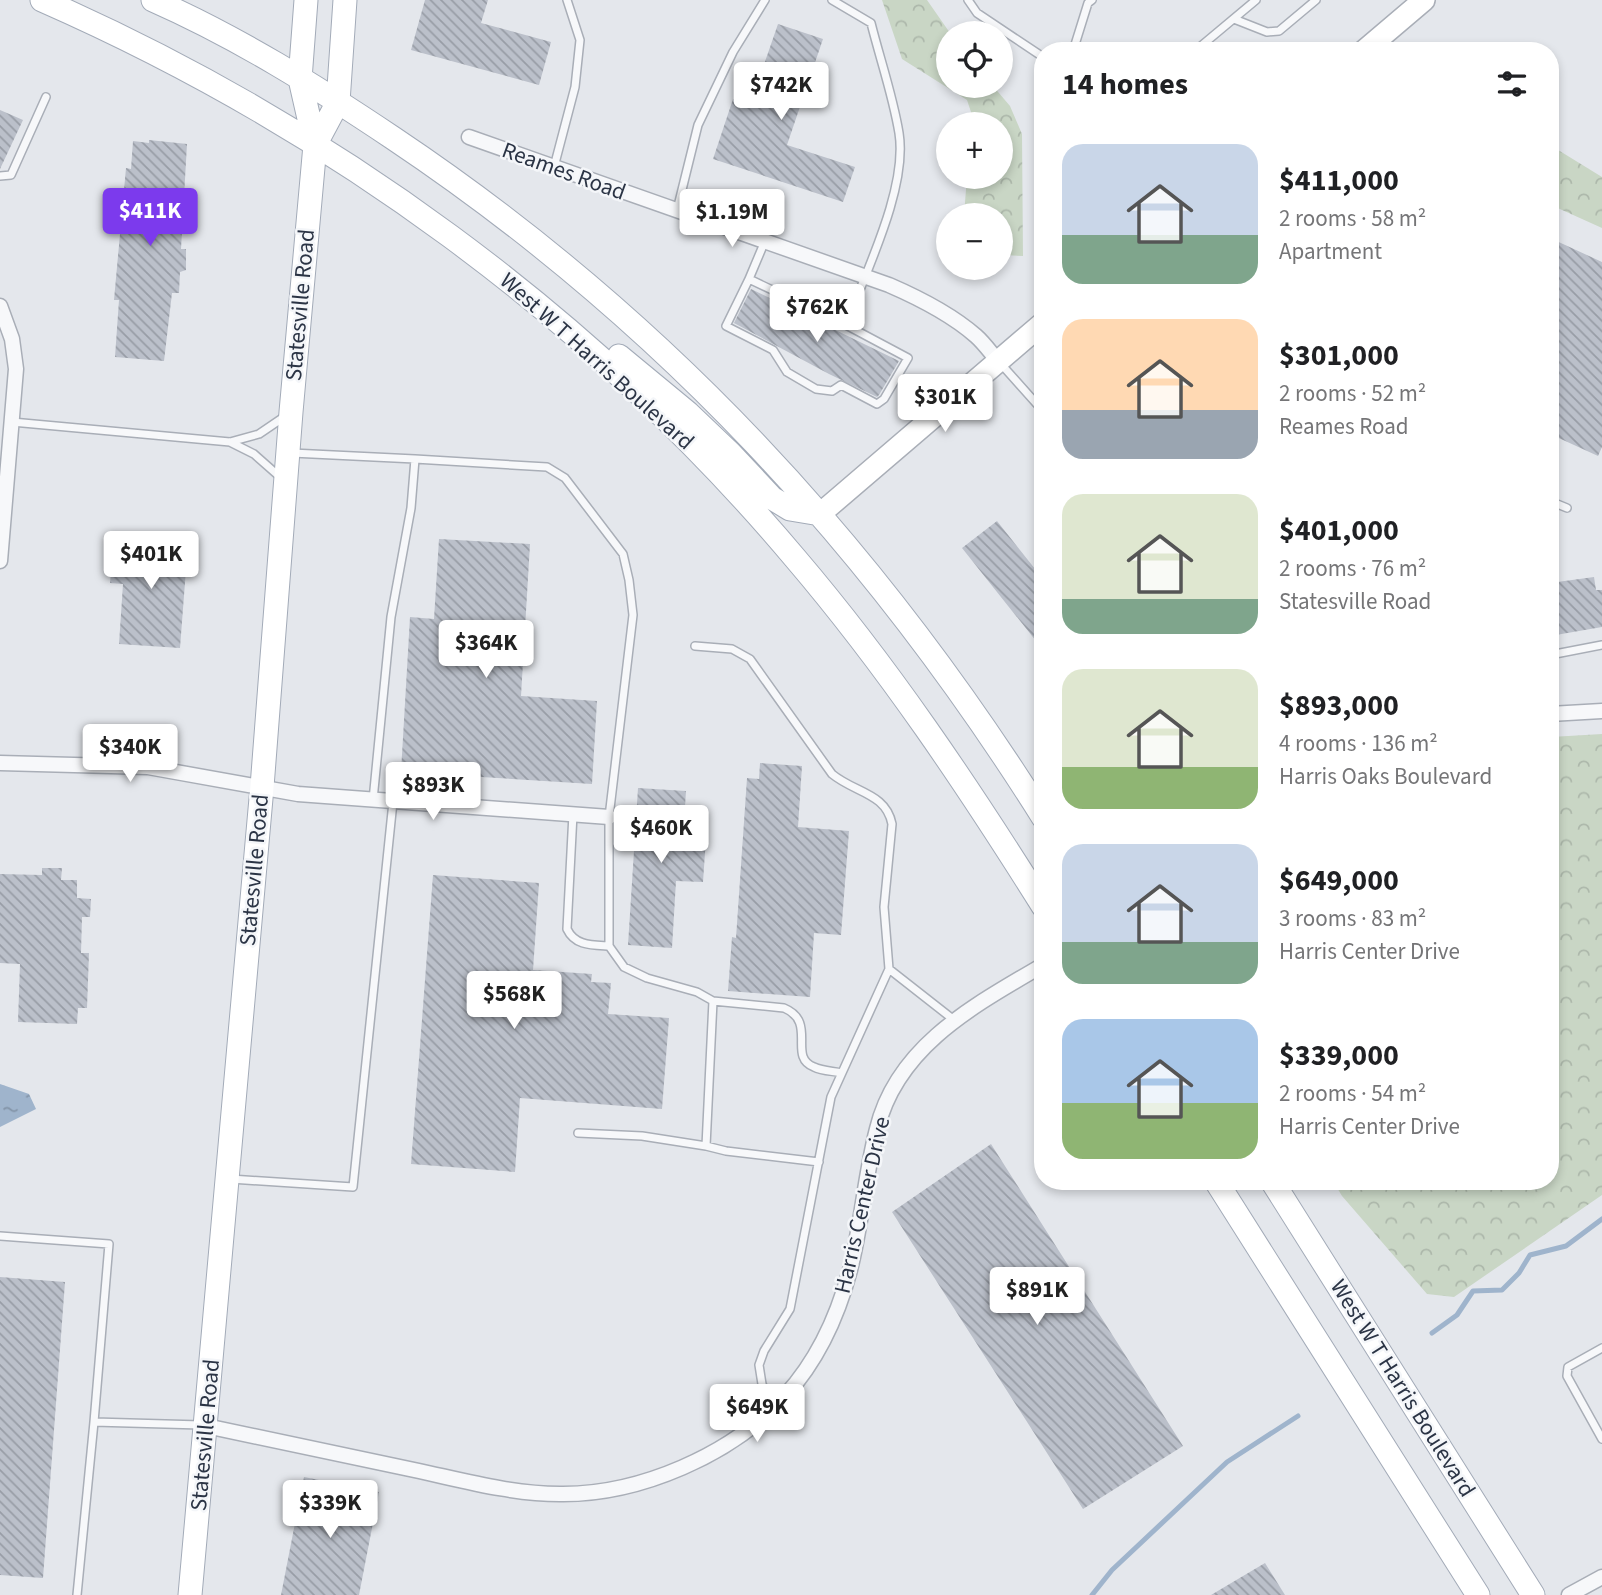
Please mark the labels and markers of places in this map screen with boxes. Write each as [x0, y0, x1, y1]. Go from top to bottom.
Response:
pin: $742K [732, 62, 830, 122]
pin: $411K [101, 188, 199, 248]
pin: $1.19M [675, 190, 789, 249]
pin: $762K [768, 284, 866, 344]
pin: $301K [896, 374, 994, 434]
pin: $401K [102, 532, 200, 591]
pin: $364K [437, 620, 535, 680]
pin: $340K [81, 724, 179, 784]
pin: $893K [384, 762, 482, 822]
pin: $460K [612, 806, 710, 865]
pin: $568K [465, 972, 563, 1031]
pin: $891K [988, 1268, 1086, 1327]
pin: $649K [708, 1384, 806, 1444]
pin: $339K [281, 1480, 379, 1540]

